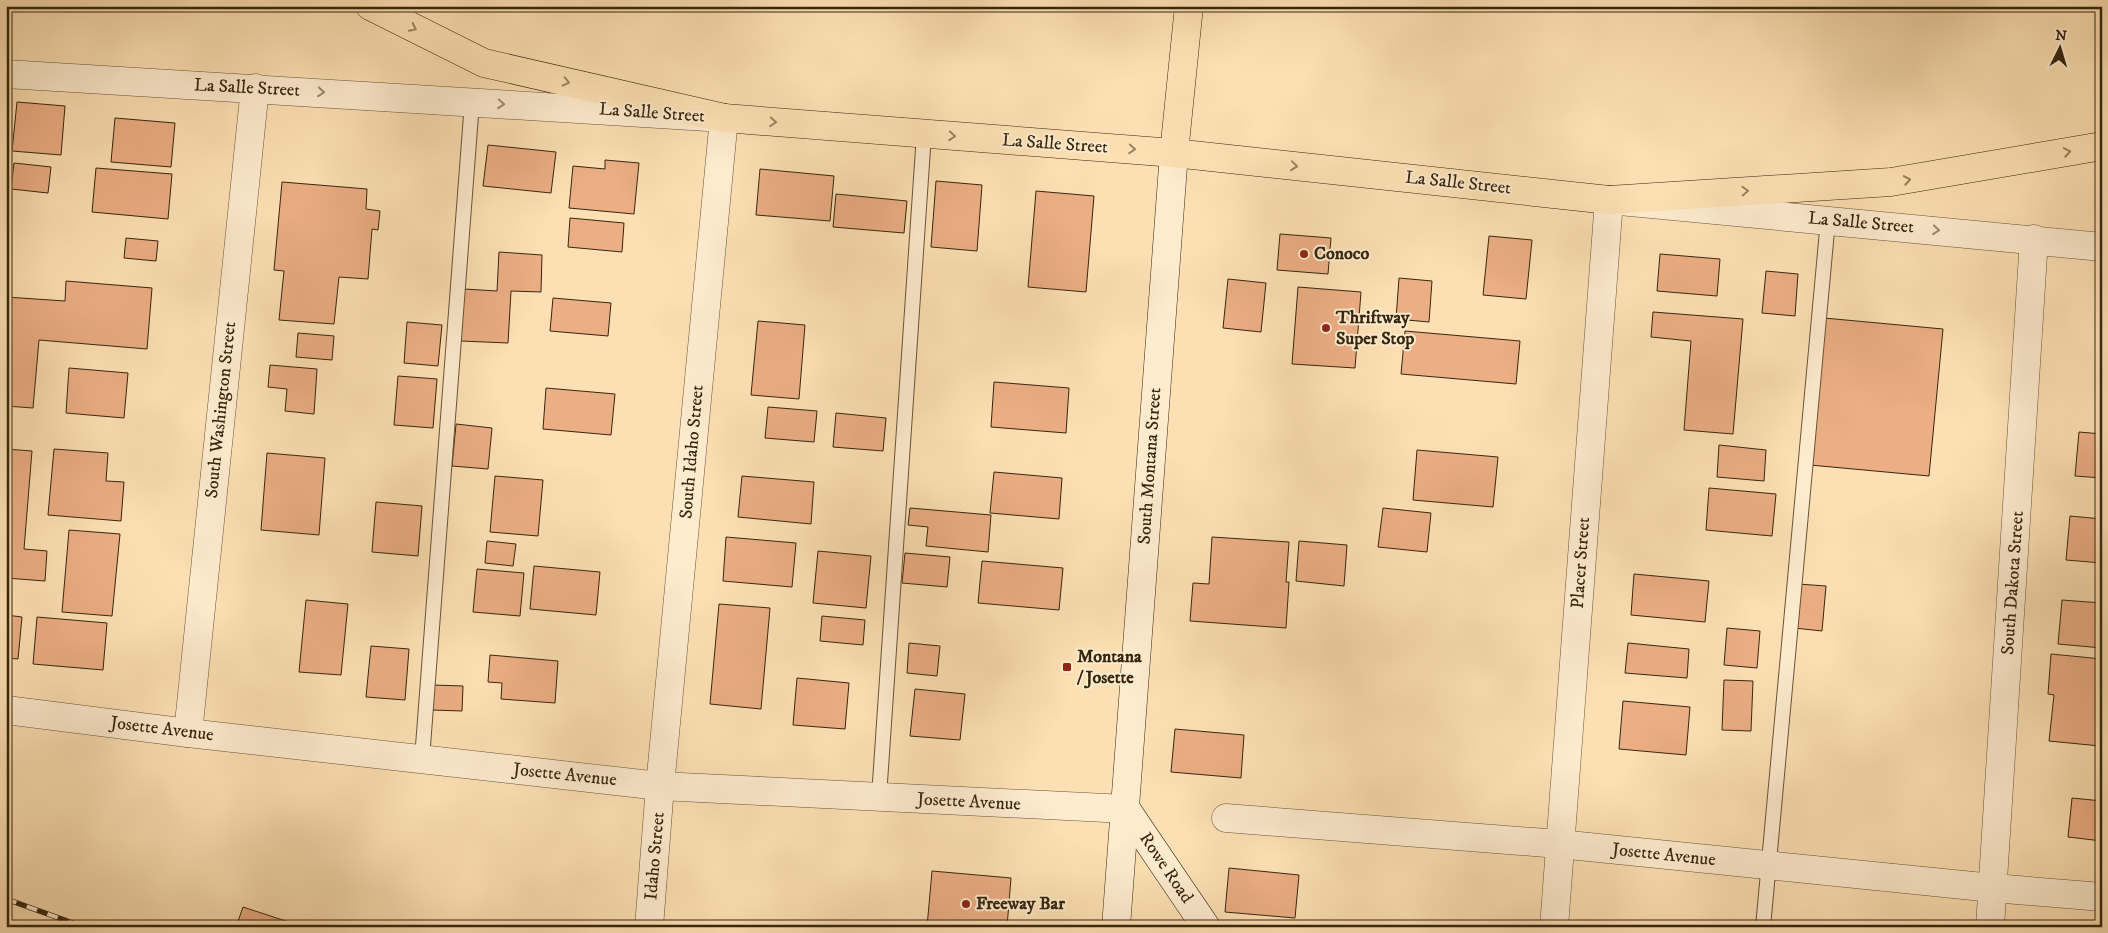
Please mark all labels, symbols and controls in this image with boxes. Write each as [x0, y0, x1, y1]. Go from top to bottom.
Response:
one-way arrow [408, 22, 417, 32]
north arrow [2036, 22, 2086, 72]
text: N [2055, 27, 2068, 46]
street label: La Salle Street [193, 74, 301, 102]
one-way arrow [561, 76, 570, 87]
one-way arrow [317, 87, 325, 98]
one-way arrow [497, 98, 505, 109]
street label: La Salle Street [598, 98, 706, 128]
one-way arrow [769, 116, 777, 127]
street label: La Salle Street [1001, 129, 1109, 159]
one-way arrow [949, 130, 957, 141]
one-way arrow [1128, 144, 1136, 155]
one-way arrow [2063, 148, 2072, 158]
one-way arrow [1290, 160, 1298, 171]
street label: La Salle Street [1404, 167, 1512, 200]
one-way arrow [1903, 175, 1911, 185]
one-way arrow [1741, 186, 1749, 197]
street label: La Salle Street [1807, 207, 1915, 239]
one-way arrow [1933, 225, 1941, 236]
place label: Conoco [1314, 243, 1370, 265]
marker: Conoco [1298, 248, 1310, 260]
place label: Thriftway Super Stop [1335, 307, 1414, 350]
street label: South Washington Street [201, 320, 241, 499]
marker: Thriftway Super Stop [1320, 322, 1332, 334]
street label: South Idaho Street [675, 384, 709, 520]
street label: South Montana Street [1134, 387, 1166, 545]
street label: South Dakota Street [1997, 510, 2029, 656]
street label: Placer Street [1567, 516, 1595, 610]
place label: Montana / Josette [1076, 646, 1142, 689]
marker: Montana / Josette [1061, 661, 1073, 673]
street label: Josette Avenue [107, 712, 215, 746]
street label: Josette Avenue [510, 758, 618, 791]
street label: Josette Avenue [915, 788, 1021, 816]
street label: Idaho Street [640, 811, 670, 901]
street label: Rowe Road [1134, 828, 1198, 908]
street label: Josette Avenue [1609, 838, 1717, 871]
place label: Freeway Bar [976, 893, 1065, 915]
marker: Freeway Bar [960, 898, 972, 910]

